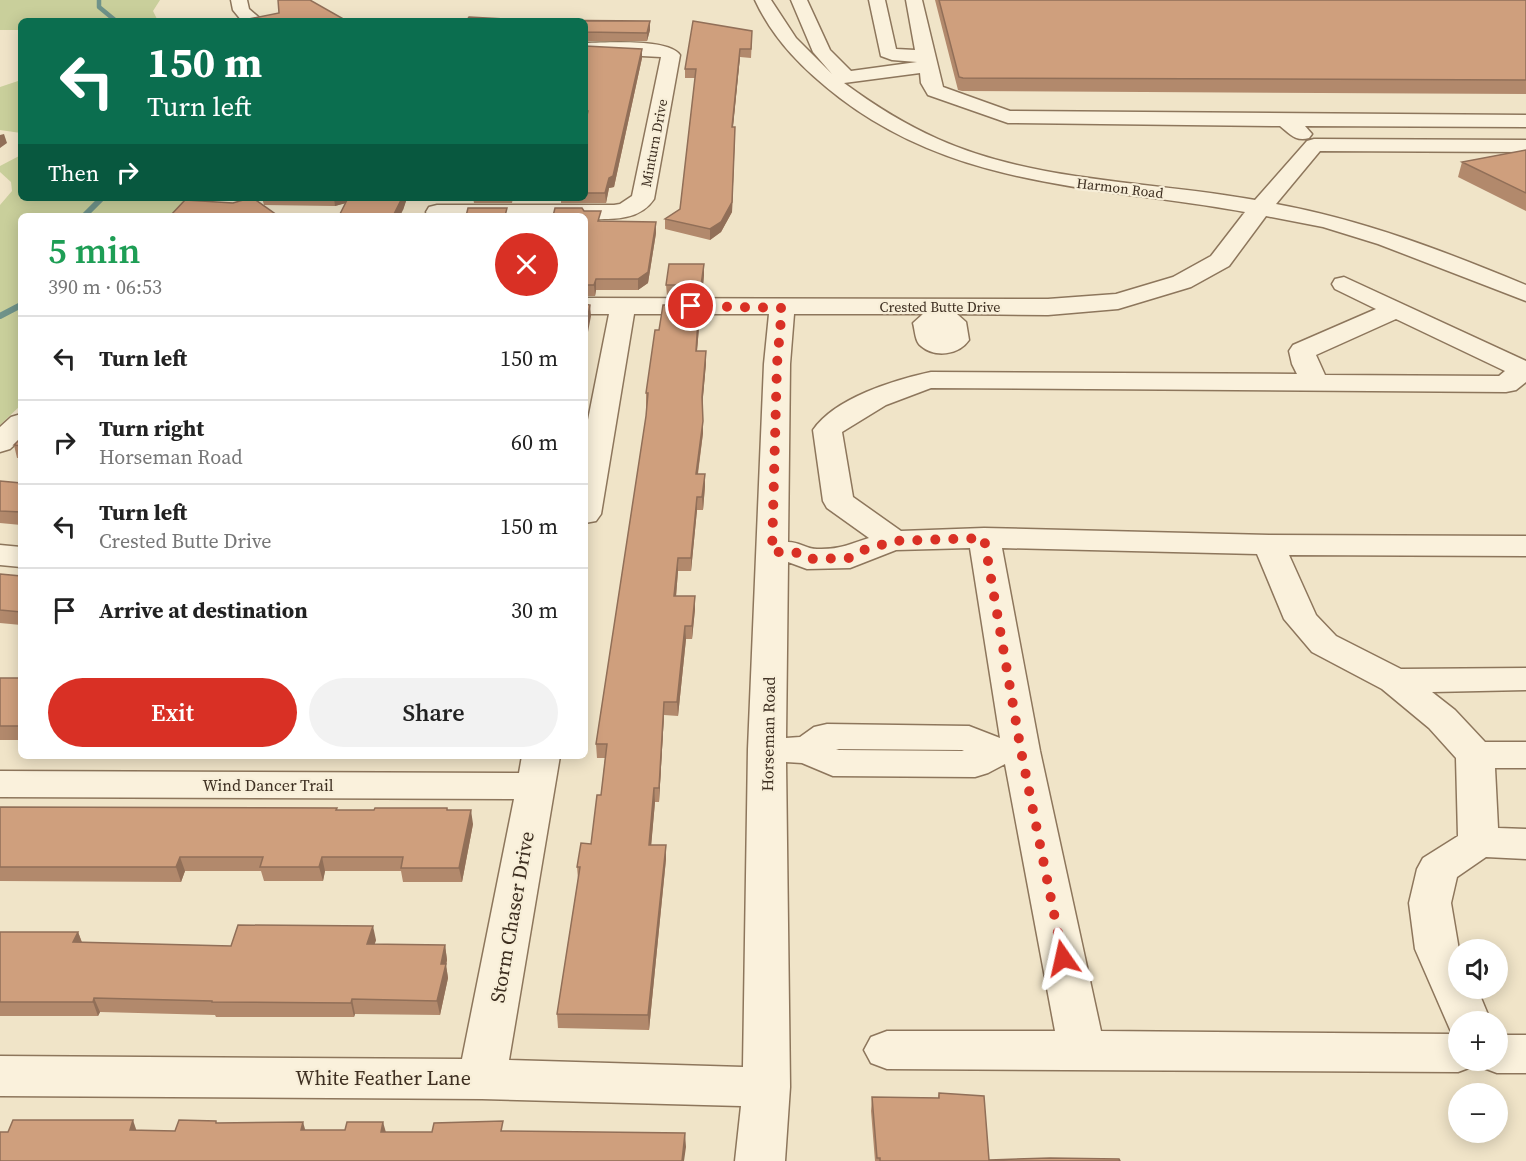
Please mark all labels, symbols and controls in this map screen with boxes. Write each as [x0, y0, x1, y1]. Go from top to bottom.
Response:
text: 150 m [147, 33, 262, 91]
icon: left [48, 42, 126, 120]
text: Turn left [147, 88, 251, 125]
street label: Minturn Drive [636, 97, 672, 189]
icon: right [111, 156, 144, 189]
text: Then [48, 158, 99, 188]
street label: Harmon Road [1075, 173, 1165, 203]
text: 5 min [48, 226, 140, 275]
button: close [495, 233, 558, 296]
text: 390 m · 06:53 [48, 273, 162, 301]
pin [665, 280, 716, 331]
icon: arrive [674, 289, 707, 322]
street label: Crested Butte Drive [880, 297, 1000, 317]
icon: left [48, 342, 81, 375]
text: Turn left [99, 343, 187, 373]
text: 150 m [500, 343, 558, 373]
text: Turn right [99, 413, 204, 443]
icon: right [48, 426, 81, 459]
text: 60 m [511, 427, 558, 457]
text: Horseman Road [99, 443, 243, 471]
text: Turn left [99, 497, 187, 527]
icon: left [48, 510, 81, 543]
text: 150 m [500, 511, 558, 541]
text: Crested Butte Drive [99, 527, 272, 555]
icon: arrive [48, 594, 81, 627]
text: Arrive at destination [99, 595, 308, 625]
text: 30 m [511, 595, 558, 625]
street label: Horseman Road [756, 676, 780, 792]
button: Exit [48, 678, 297, 747]
button: Share [309, 678, 558, 747]
street label: Wind Dancer Trail [202, 774, 334, 796]
street label: Storm Chaser Drive [483, 829, 541, 1005]
position arrow [1031, 926, 1095, 990]
map controls [1448, 939, 1508, 1143]
button: sound [1448, 939, 1508, 999]
button: + [1448, 1011, 1508, 1071]
street label: White Feather Lane [295, 1064, 471, 1092]
button: − [1448, 1083, 1508, 1143]

